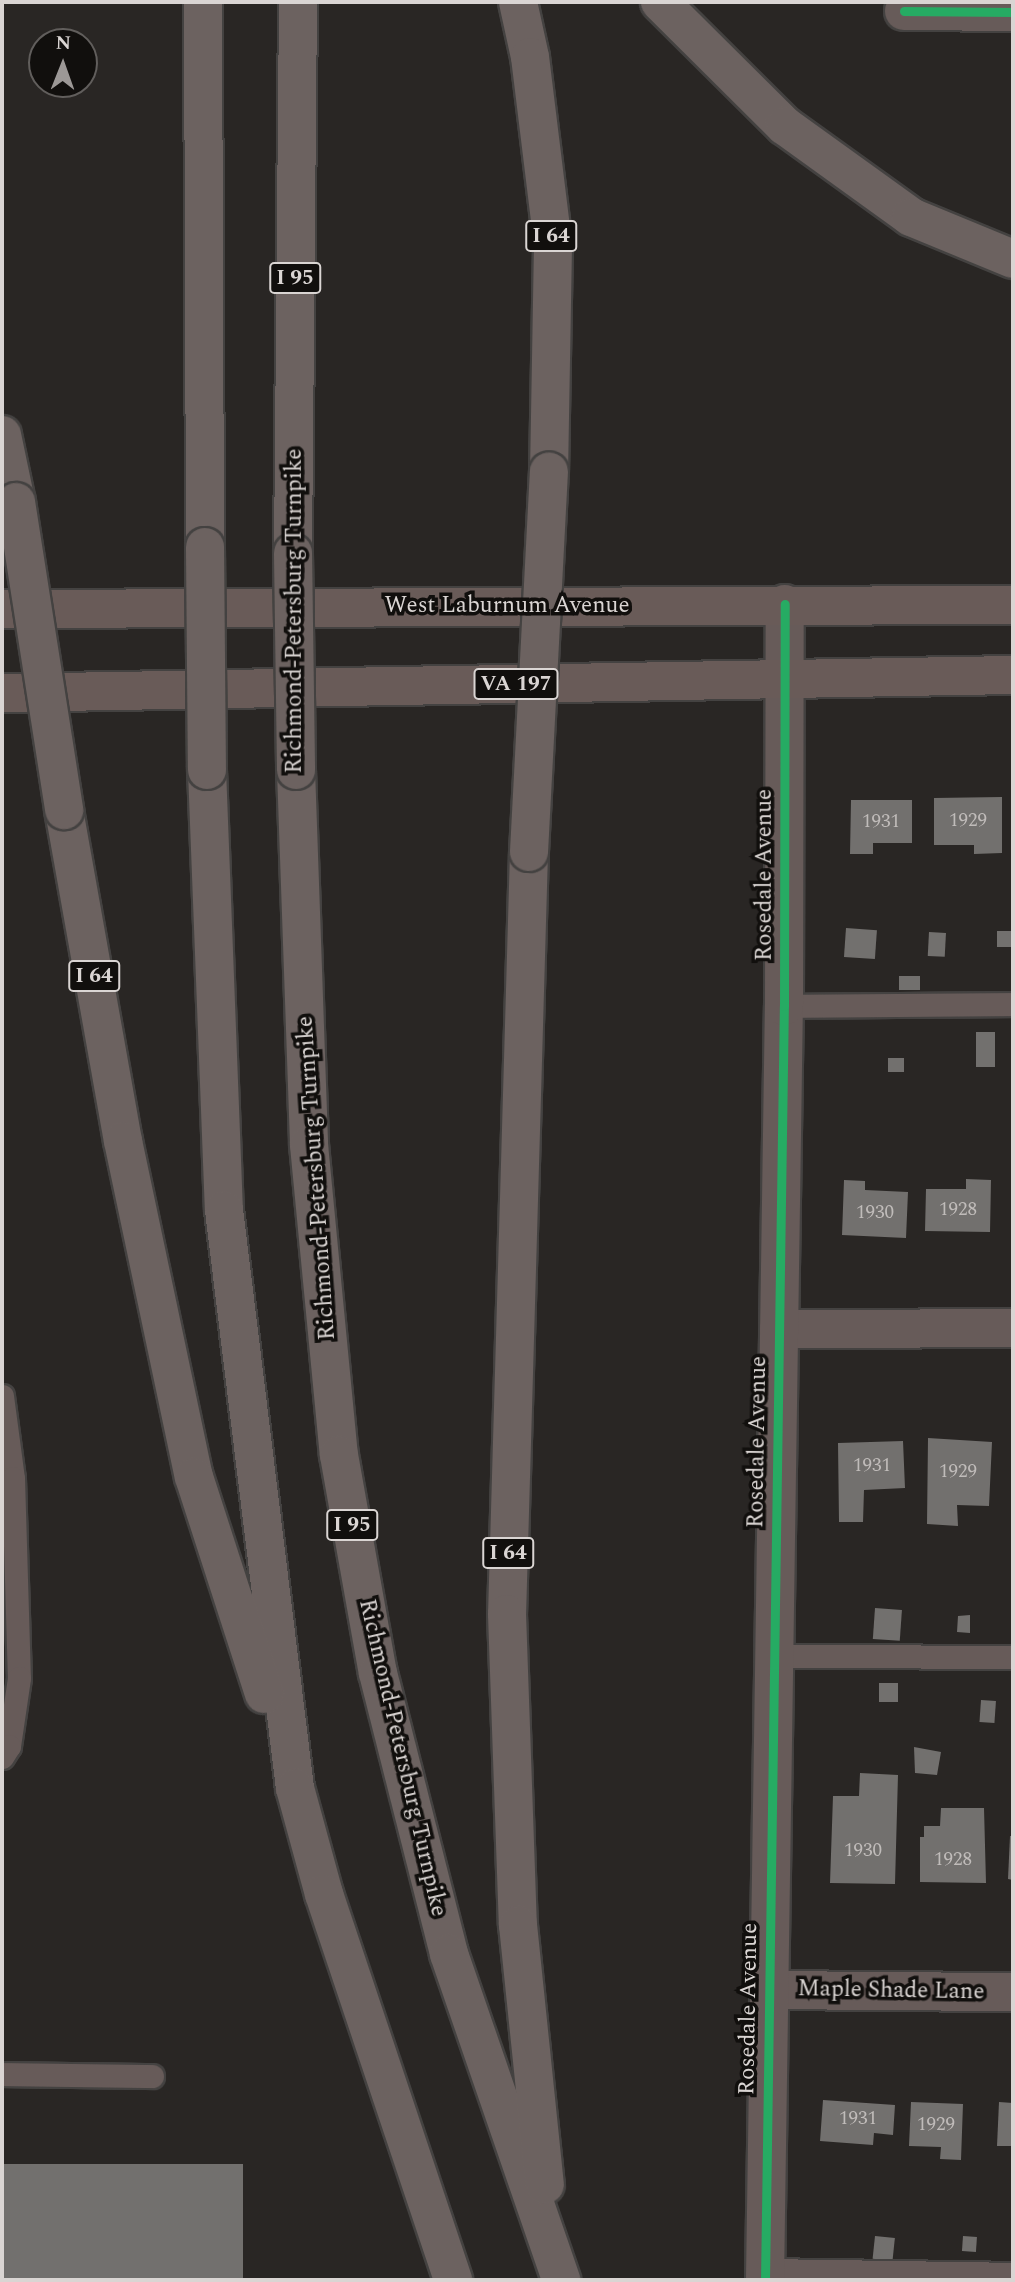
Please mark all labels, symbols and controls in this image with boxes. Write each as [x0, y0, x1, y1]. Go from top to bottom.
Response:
north arrow [28, 28, 98, 98]
text: N [55, 29, 71, 58]
road number: I 64 [525, 218, 577, 254]
road number: I 95 [269, 260, 321, 296]
street label: Richmond-Petersburg Turnpike [281, 449, 309, 773]
street label: West Laburnum Avenue [384, 592, 630, 620]
road number: VA 197 [472, 666, 560, 702]
street label: Rosedale Avenue [751, 789, 779, 961]
house number: 1929 [949, 810, 987, 832]
house number: 1931 [862, 811, 900, 833]
road number: I 64 [68, 958, 120, 993]
street label: Richmond-Petersburg Turnpike [292, 1015, 342, 1341]
house number: 1928 [939, 1199, 977, 1221]
house number: 1930 [856, 1202, 894, 1224]
street label: Rosedale Avenue [743, 1356, 773, 1528]
house number: 1931 [853, 1455, 891, 1477]
house number: 1929 [939, 1461, 977, 1483]
road number: I 95 [326, 1508, 378, 1542]
road number: I 64 [482, 1536, 534, 1570]
street label: Richmond-Petersburg Turnpike [352, 1597, 452, 1919]
house number: 1930 [844, 1840, 882, 1862]
house number: 1928 [934, 1849, 972, 1871]
street label: Rosedale Avenue [734, 1923, 764, 2095]
street label: Maple Shade Lane [797, 1976, 985, 2006]
house number: 1931 [839, 2108, 877, 2130]
house number: 1929 [917, 2114, 955, 2136]

